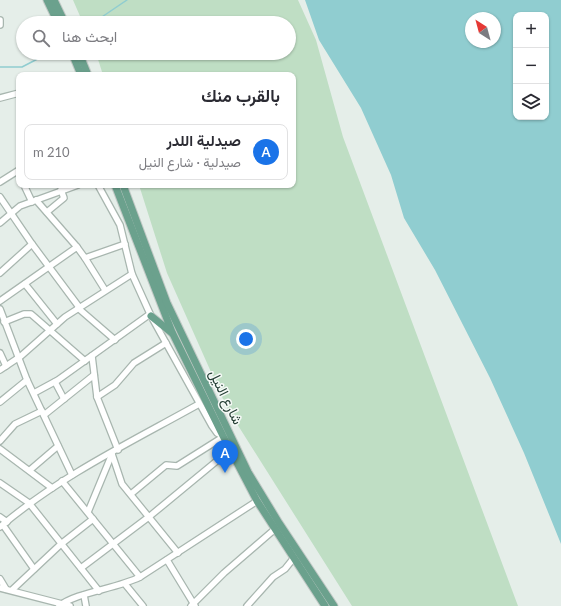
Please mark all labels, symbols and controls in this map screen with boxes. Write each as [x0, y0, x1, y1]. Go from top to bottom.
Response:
north arrow [465, 12, 501, 48]
map controls [513, 12, 549, 120]
button: + [513, 12, 549, 48]
search box [16, 16, 296, 60]
icon: search [30, 27, 52, 49]
text: ابحث هنا [62, 27, 117, 45]
button: − [513, 48, 549, 84]
button: layers [513, 84, 549, 120]
text: بالقرب منك [201, 85, 280, 106]
text: صيدلية اللدر [166, 131, 241, 149]
text: 210 m [33, 144, 70, 160]
text: A [261, 144, 271, 160]
text: صيدلية · شارع النيل [139, 154, 241, 170]
your location [236, 329, 256, 349]
street label: شارع النيل [203, 367, 247, 428]
pin: A [212, 440, 238, 473]

